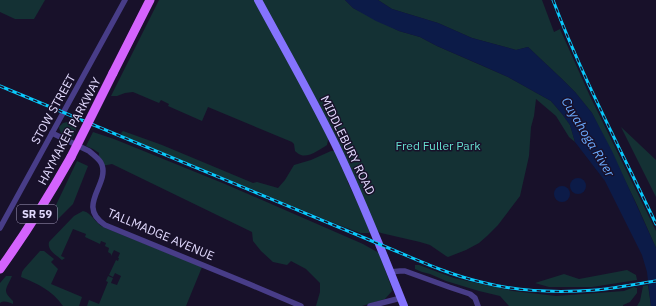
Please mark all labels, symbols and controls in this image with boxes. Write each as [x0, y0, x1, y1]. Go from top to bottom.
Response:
street label: STOW STREET [28, 71, 78, 147]
street label: HAYMAKER PARKWAY [34, 75, 104, 187]
street label: MIDDLEBURY ROAD [317, 93, 379, 197]
water label: Cuyahoga River [558, 94, 619, 181]
park label: Fred Fuller Park [396, 138, 481, 153]
road number: SR 59 [17, 205, 57, 223]
street label: TALLMADGE AVENUE [105, 205, 217, 263]

